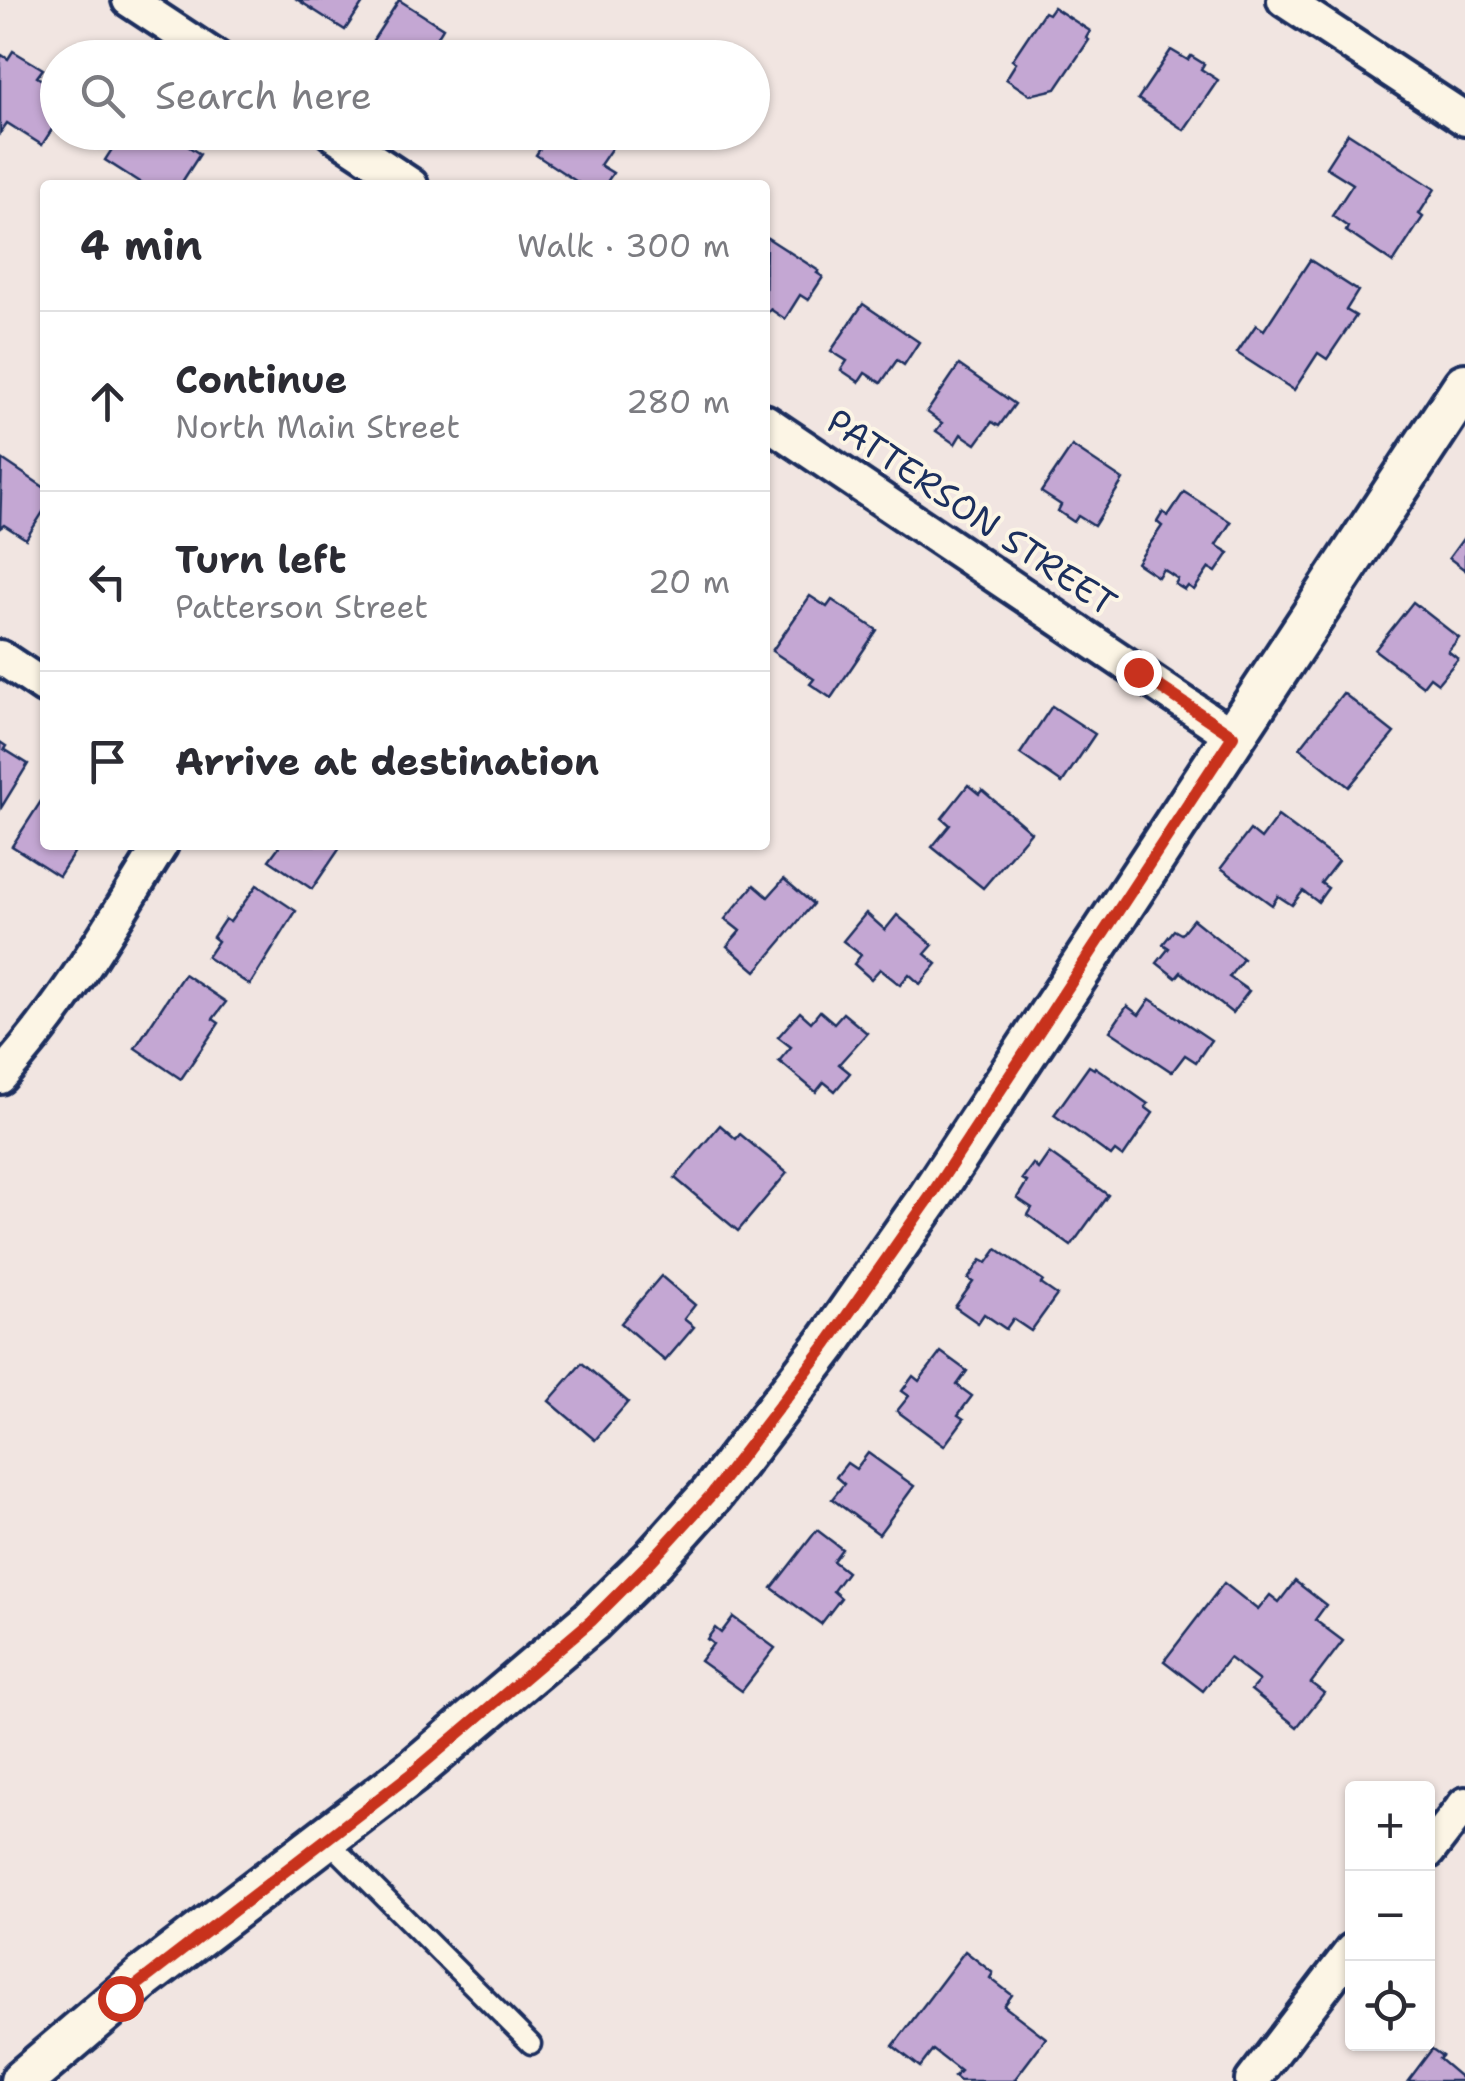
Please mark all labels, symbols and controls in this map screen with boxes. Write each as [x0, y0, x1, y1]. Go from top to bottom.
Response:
search box [40, 40, 770, 150]
icon: search [75, 68, 130, 123]
text: Search here [155, 70, 372, 121]
text: 4 min [80, 217, 202, 273]
text: Walk · 300 m [517, 224, 730, 267]
text: Continue [175, 354, 347, 405]
icon: ahead [80, 374, 135, 429]
text: 280 m [626, 380, 730, 423]
street label: PATTERSON STREET [818, 397, 1126, 627]
text: North Main Street [175, 405, 460, 448]
text: Turn left [175, 534, 347, 585]
icon: left [80, 554, 135, 609]
text: 20 m [648, 560, 730, 603]
text: Patterson Street [175, 585, 428, 628]
route end [1116, 650, 1162, 696]
icon: arrive [80, 734, 135, 789]
text: Arrive at destination [175, 736, 599, 787]
map controls [1345, 1781, 1435, 2051]
button: + [1345, 1781, 1435, 1871]
button: − [1345, 1871, 1435, 1961]
button: locate [1345, 1961, 1435, 2051]
route start [98, 1976, 144, 2022]

